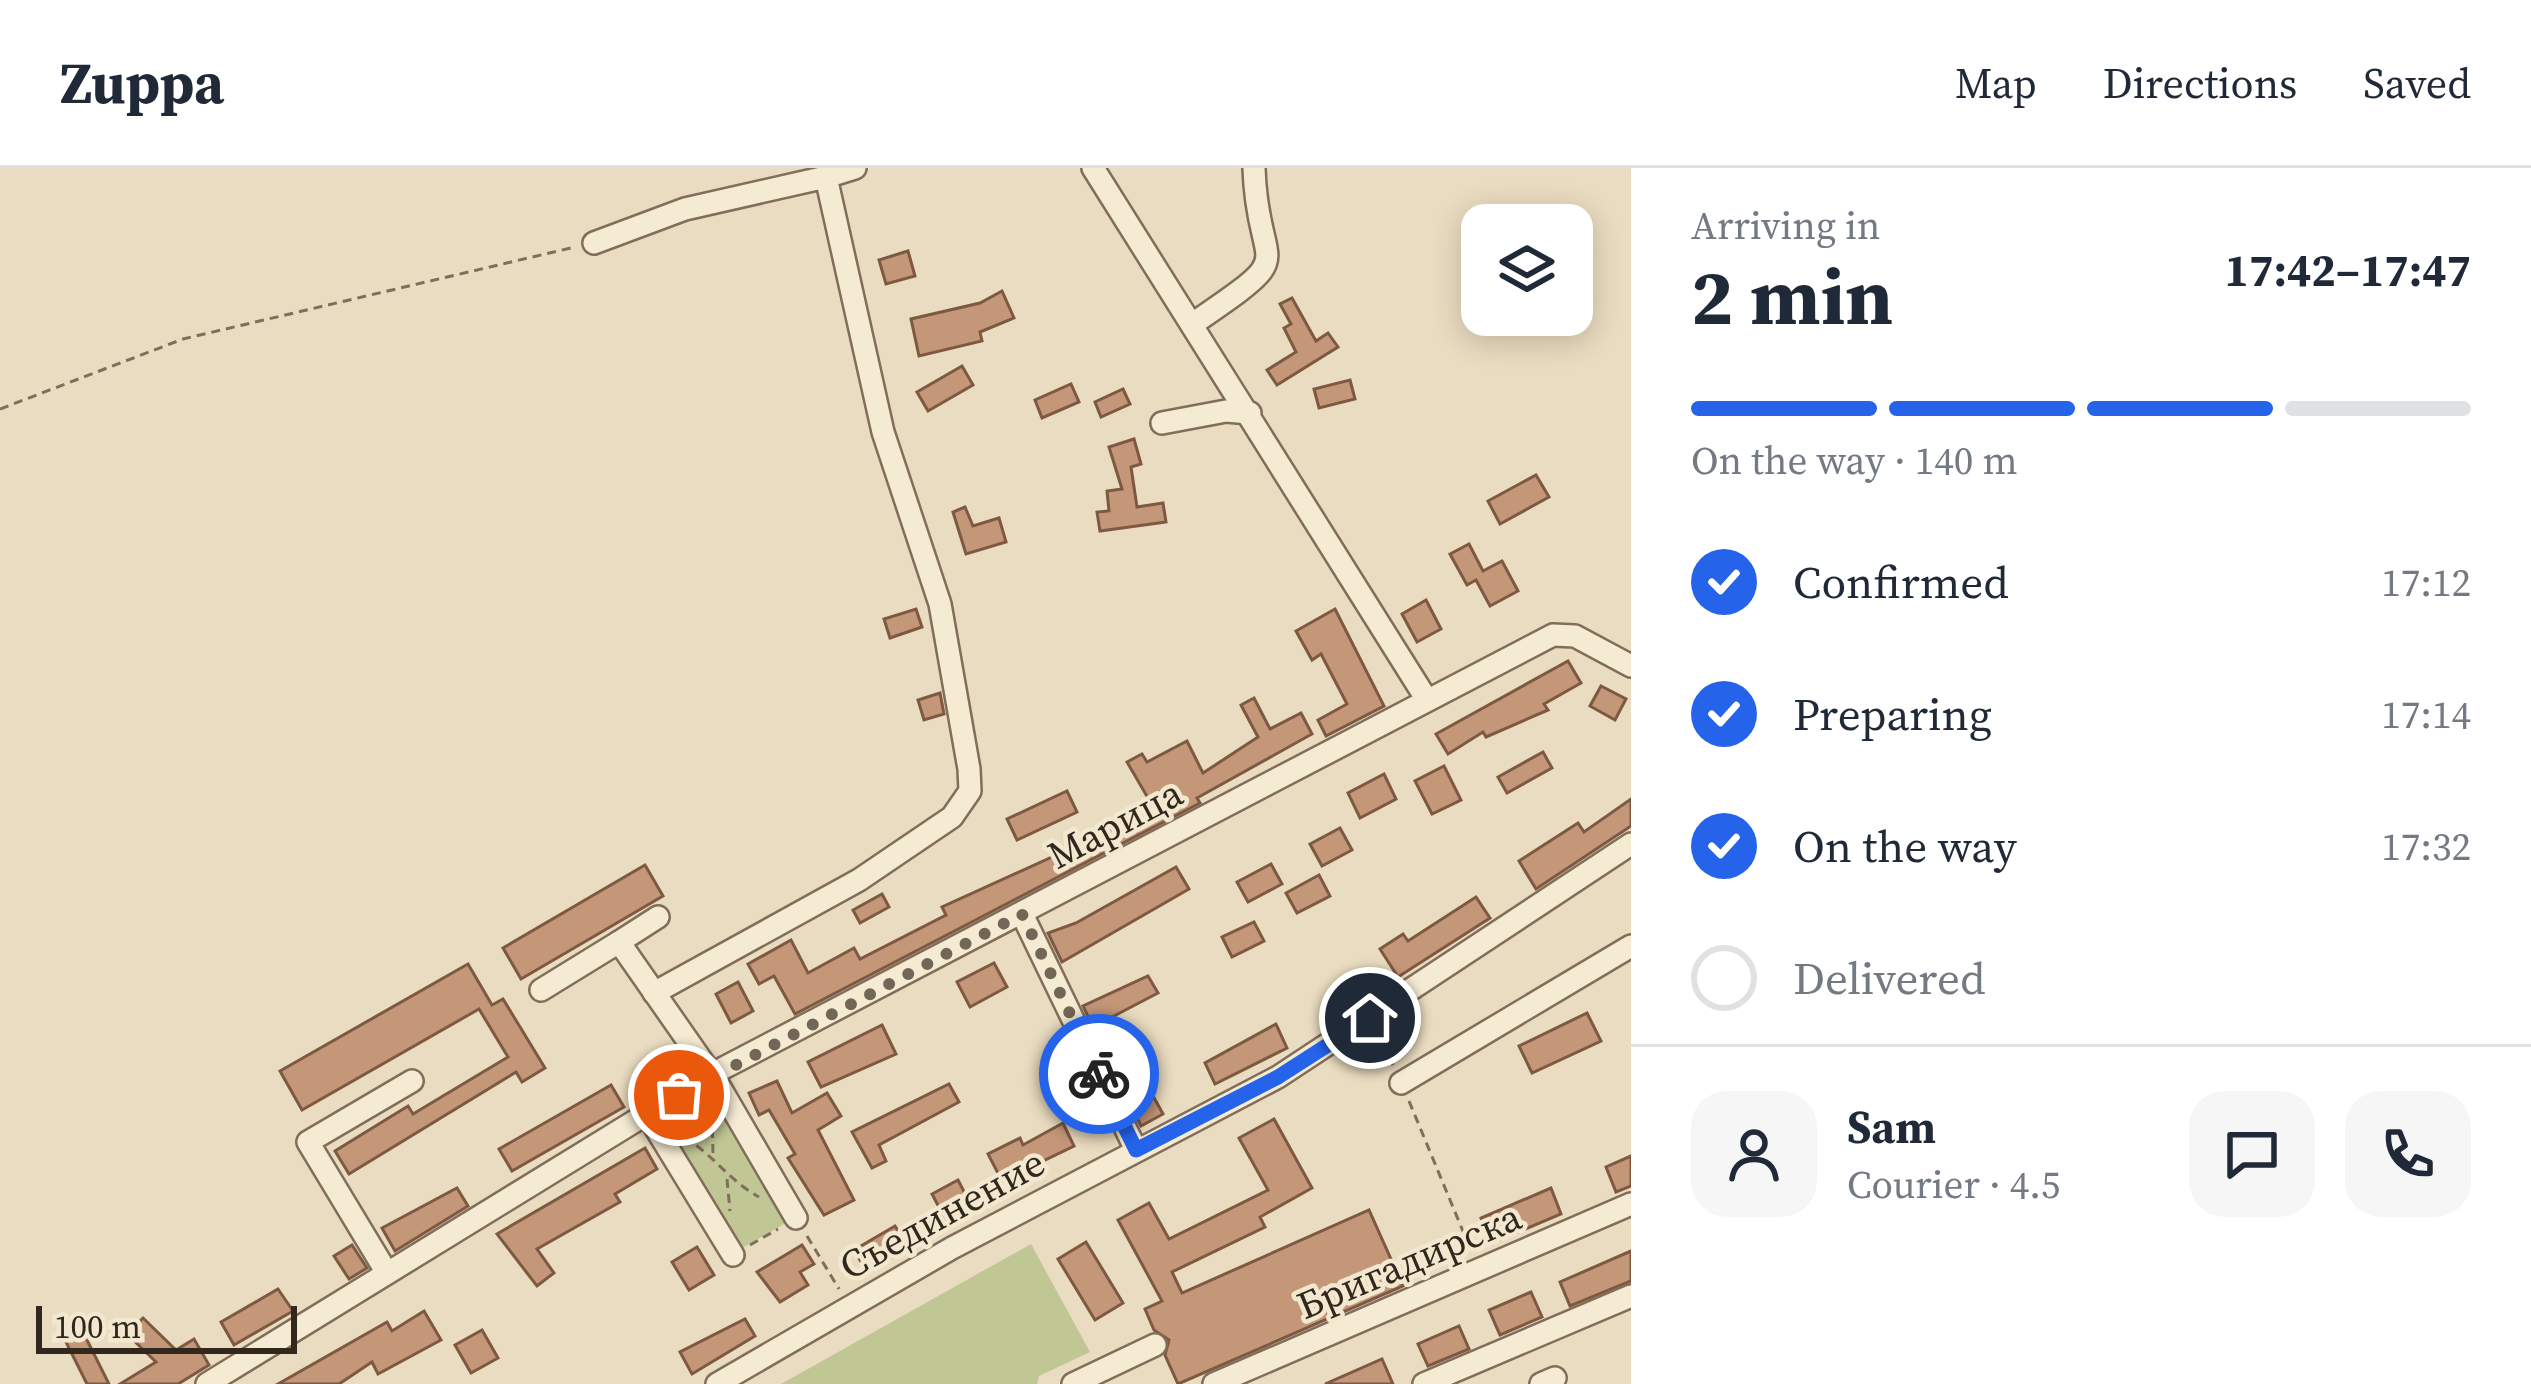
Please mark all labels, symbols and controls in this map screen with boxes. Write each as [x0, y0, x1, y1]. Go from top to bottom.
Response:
text: Zuppa [60, 44, 224, 122]
text: Map [1955, 54, 2037, 112]
text: Directions [2103, 54, 2297, 112]
text: Saved [2363, 54, 2471, 112]
text: Arriving in [1691, 199, 1880, 252]
map controls [1461, 204, 1593, 336]
button: layers [1461, 204, 1593, 336]
text: 17:42–17:47 [2225, 239, 2471, 301]
text: 2 min [1691, 243, 1893, 350]
text: On the way · 140 m [1691, 434, 2018, 487]
icon: check [1691, 549, 1757, 615]
text: Confirmed [1793, 551, 2009, 613]
text: 17:12 [2381, 556, 2471, 609]
icon: check [1691, 681, 1757, 747]
text: Preparing [1793, 683, 1992, 745]
text: 17:14 [2381, 688, 2471, 741]
street label: Марица [1038, 766, 1192, 882]
icon: check [1691, 813, 1757, 879]
text: On the way [1793, 815, 2017, 877]
text: 17:32 [2381, 820, 2471, 873]
text: Delivered [1793, 947, 1985, 1009]
pin [1319, 967, 1421, 1069]
icon: home [1337, 985, 1403, 1051]
courier [1039, 1014, 1159, 1134]
icon: bike [1066, 1041, 1132, 1107]
pin [628, 1044, 730, 1146]
icon: bag [646, 1062, 712, 1128]
button: person [1691, 1091, 1817, 1217]
button: chat [2189, 1091, 2315, 1217]
button: phone [2345, 1091, 2471, 1217]
text: Sam [1847, 1096, 1936, 1158]
street label: Съединение [830, 1136, 1054, 1292]
text: Courier · 4.5 [1847, 1158, 2060, 1211]
street label: Бригадирска [1289, 1190, 1529, 1332]
scale bar [36, 1300, 297, 1353]
text: 100 m [54, 1304, 141, 1349]

